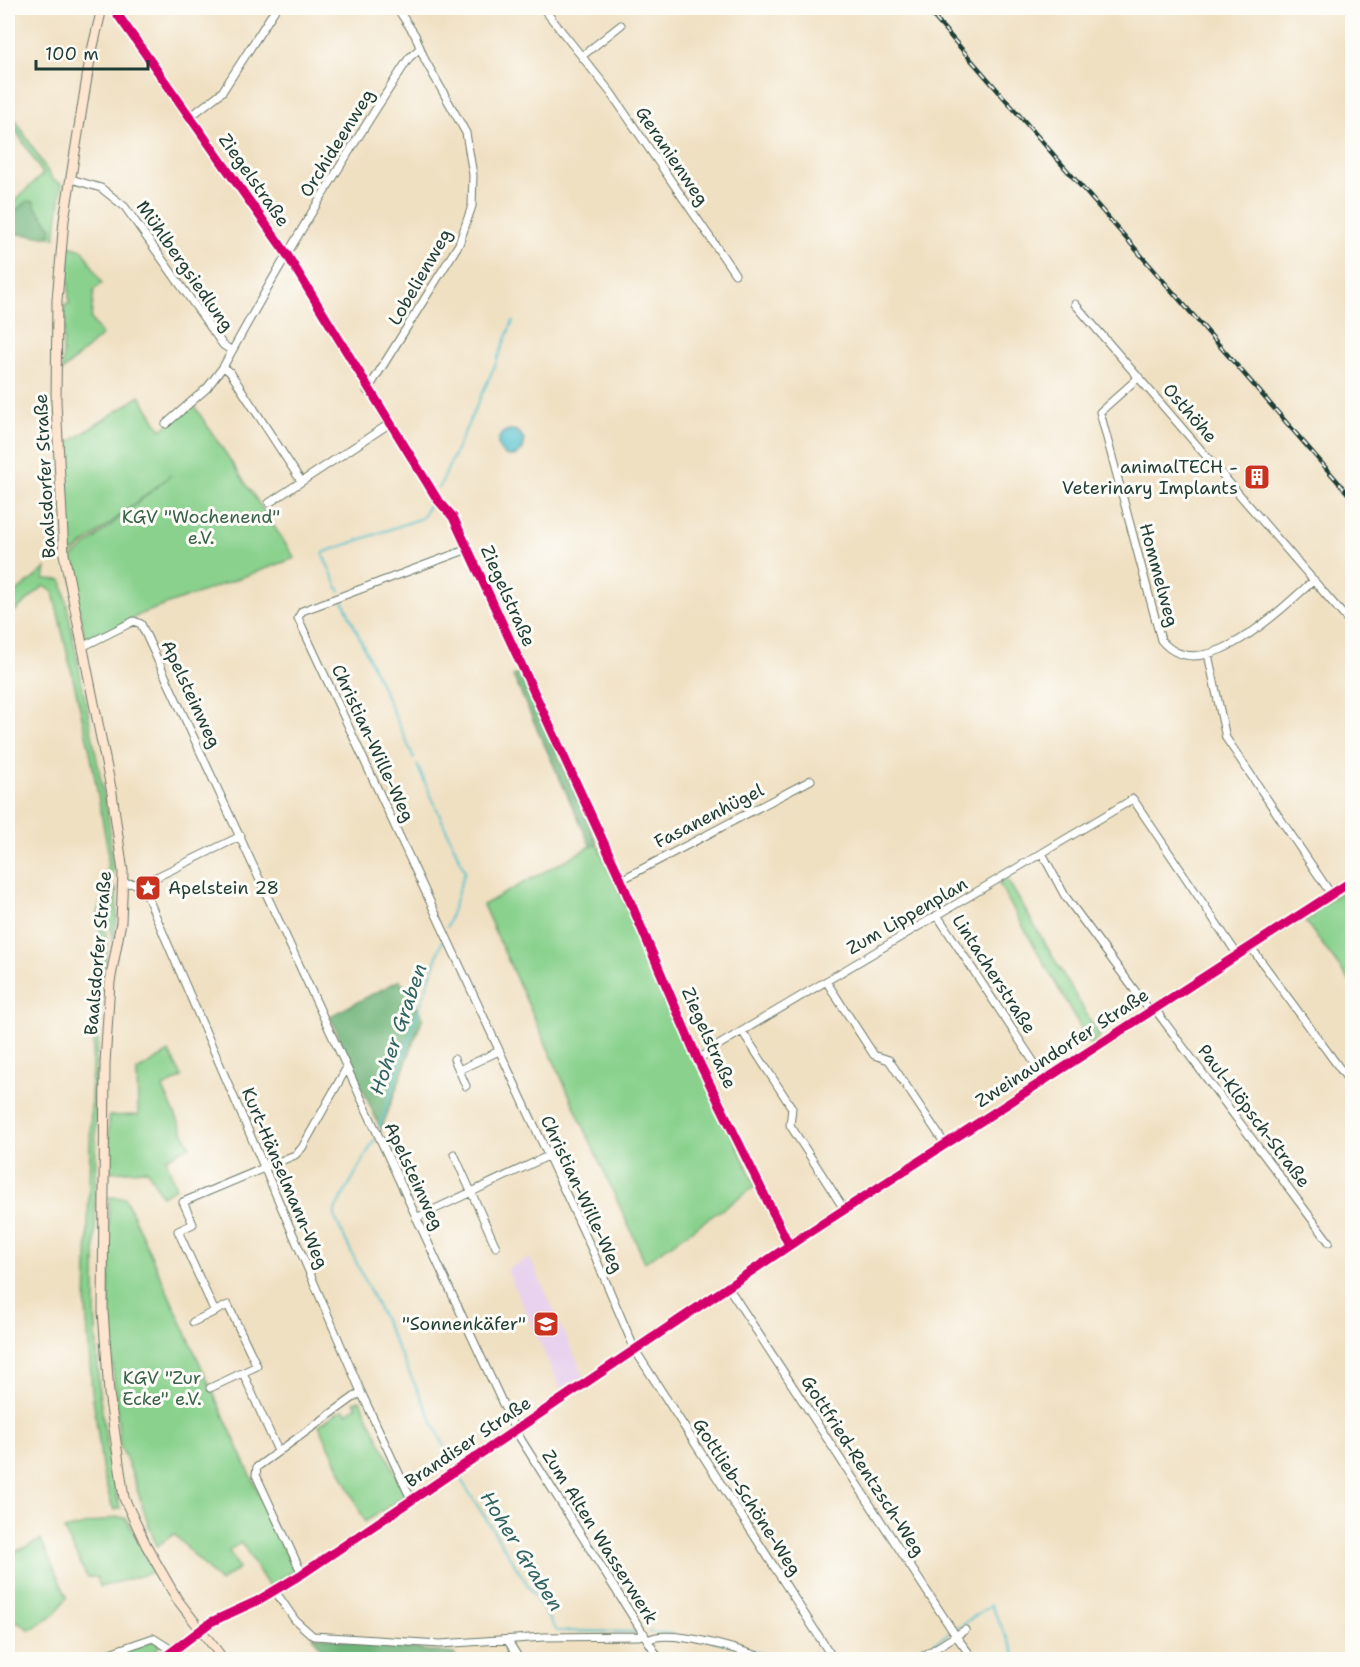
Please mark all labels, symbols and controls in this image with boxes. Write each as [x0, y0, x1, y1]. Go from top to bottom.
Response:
scale bar [36, 33, 148, 71]
text: 100 m [45, 42, 99, 66]
street label: Orchideenweg [294, 84, 380, 202]
street label: Geranienweg [630, 102, 714, 210]
street label: Ziegelstraße [213, 129, 295, 231]
street label: Mühlbergsiedlung [131, 196, 239, 336]
street label: Lobelienweg [383, 224, 457, 330]
street label: Osthöhe [1157, 378, 1223, 448]
street label: Baalsdorfer Straße [29, 393, 61, 559]
place label: animalTECH - Veterinary Implants [1062, 455, 1238, 500]
building icon: animalTECH - Veterinary Implants [1242, 462, 1272, 492]
park label: KGV "Wochenend" e.V. [122, 505, 280, 550]
street label: Hommelweg [1134, 521, 1184, 629]
street label: Ziegelstraße [475, 541, 541, 651]
street label: Apelsteinweg [155, 636, 227, 752]
street label: Christian-Wille-Weg [326, 660, 420, 826]
street label: Fasanenhügel [650, 778, 768, 854]
street label: Baalsdorfer Straße [79, 870, 117, 1036]
street label: Zum Lippenplan [842, 872, 972, 960]
place icon: Apelstein 28 [133, 873, 163, 903]
place label: Apelstein 28 [168, 876, 279, 900]
street label: Lintacherstraße [946, 910, 1042, 1038]
water label: Hoher Graben [363, 960, 433, 1098]
street label: Ziegelstraße [676, 983, 742, 1093]
street label: Zweinaundorfer Straße [971, 983, 1153, 1113]
street label: Paul-Klöpsch-Straße [1192, 1039, 1316, 1193]
street label: Kurt-Hänselmann-Weg [236, 1084, 334, 1272]
street label: Christian-Wille-Weg [535, 1111, 629, 1277]
street label: Apelsteinweg [378, 1118, 450, 1234]
school or university icon: "Sonnenkäfer" [531, 1309, 561, 1339]
place label: "Sonnenkäfer" [402, 1312, 526, 1336]
park label: KGV "Zur Ecke" e.V. [122, 1366, 202, 1411]
street label: Gottfried-Rentzsch-Weg [796, 1371, 930, 1561]
street label: Brandiser Straße [400, 1391, 536, 1493]
street label: Gottlieb-Schöne-Weg [687, 1414, 807, 1580]
street label: Zum Alten Wasserwerk [536, 1445, 664, 1629]
water label: Hoher Graben [475, 1486, 569, 1616]

